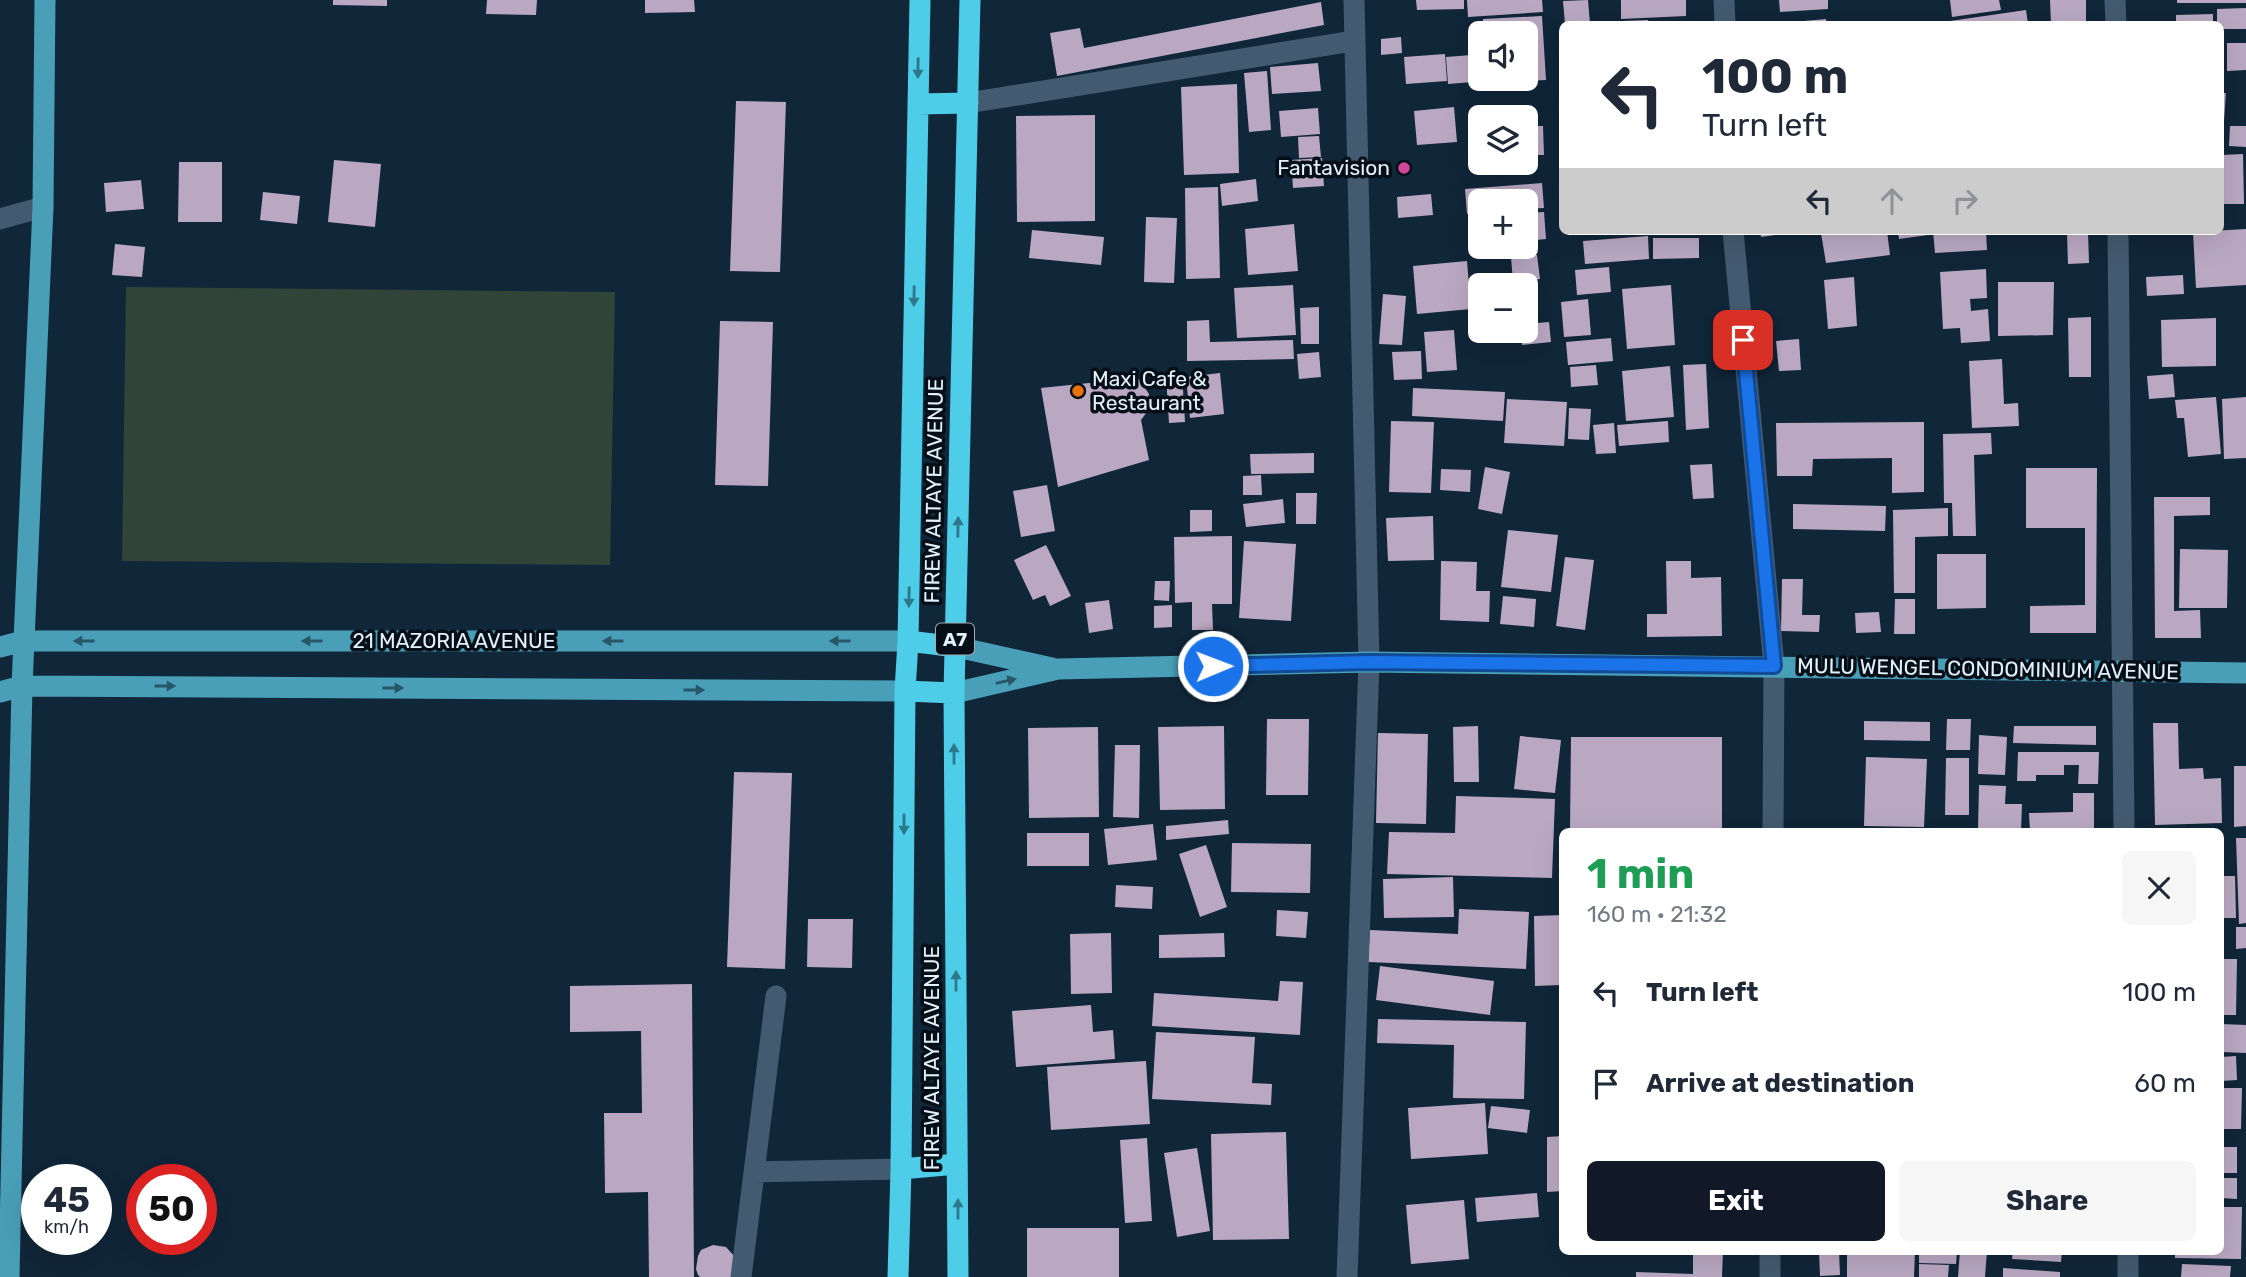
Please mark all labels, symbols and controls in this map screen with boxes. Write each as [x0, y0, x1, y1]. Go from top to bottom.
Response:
map controls [1468, 21, 1538, 343]
button: sound [1468, 21, 1538, 91]
text: 100 m [1702, 47, 1848, 105]
icon: left [1587, 49, 1678, 140]
one-way arrow [913, 57, 924, 79]
button: layers [1468, 105, 1538, 175]
text: Turn left [1702, 106, 1827, 144]
place label: Fantavision [1277, 155, 1390, 180]
marker: Fantavision [1396, 160, 1412, 176]
icon: left [1800, 182, 1838, 220]
icon: ahead [1873, 182, 1911, 220]
icon: right [1946, 182, 1984, 220]
button: + [1468, 189, 1538, 259]
button: − [1468, 273, 1538, 343]
one-way arrow [909, 285, 920, 307]
pin [1713, 310, 1773, 370]
icon: arrive [1724, 321, 1762, 359]
place label: Maxi Cafe & Restaurant [1092, 366, 1207, 415]
street label: FIREW ALTAYE AVENUE [919, 378, 948, 603]
marker: Maxi Cafe & Restaurant [1070, 383, 1086, 399]
one-way arrow [952, 516, 963, 538]
one-way arrow [903, 586, 915, 608]
road number: A7 [936, 624, 974, 654]
street label: 21 MAZORIA AVENUE [352, 628, 556, 653]
position arrow [1176, 629, 1250, 703]
one-way arrow [73, 635, 95, 647]
one-way arrow [300, 635, 322, 647]
one-way arrow [601, 635, 623, 647]
one-way arrow [829, 635, 851, 647]
street label: MULU WENGEL CONDOMINIUM AVENUE [1797, 653, 2179, 684]
one-way arrow [995, 675, 1017, 686]
one-way arrow [155, 681, 177, 692]
one-way arrow [382, 682, 404, 694]
one-way arrow [683, 684, 705, 696]
one-way arrow [948, 743, 960, 765]
one-way arrow [898, 813, 910, 835]
text: 1 min [1587, 849, 1694, 899]
button: close [2122, 851, 2196, 925]
text: 160 m · 21:32 [1587, 900, 1727, 928]
street label: FIREW ALTAYE AVENUE [919, 946, 944, 1170]
one-way arrow [950, 970, 962, 992]
icon: left [1587, 974, 1625, 1012]
text: Turn left [1646, 977, 1758, 1008]
text: 100 m [2122, 977, 2196, 1008]
icon: arrive [1587, 1065, 1625, 1103]
text: Arrive at destination [1646, 1068, 1914, 1099]
text: 60 m [2134, 1068, 2196, 1099]
button: Exit [1587, 1161, 1885, 1241]
button: Share [1899, 1161, 2196, 1241]
speed limit sign: 50 [126, 1164, 217, 1255]
text: 45 [43, 1179, 90, 1221]
one-way arrow [952, 1198, 964, 1220]
text: km/h [44, 1216, 89, 1238]

